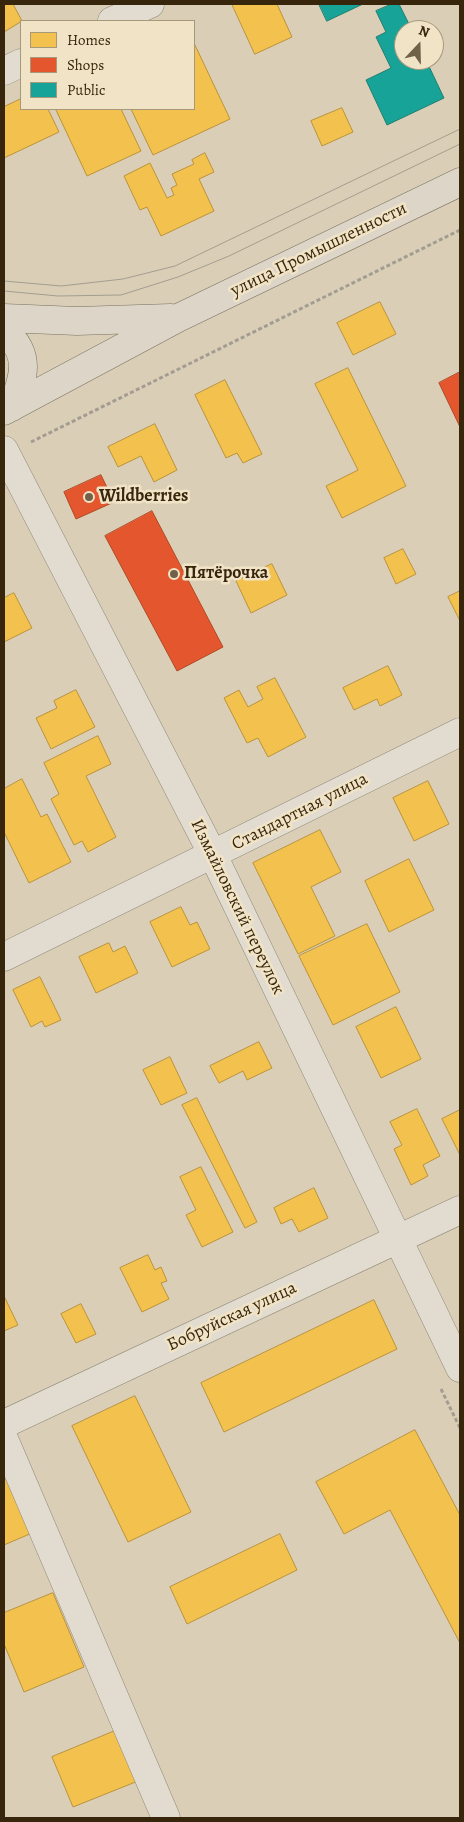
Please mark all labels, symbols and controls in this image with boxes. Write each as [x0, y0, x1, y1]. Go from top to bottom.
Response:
legend [20, 20, 195, 110]
north arrow [394, 20, 444, 70]
text: N [416, 21, 432, 42]
text: Homes [67, 30, 111, 50]
text: Shops [67, 55, 104, 75]
text: Public [67, 80, 105, 100]
street label: улица Промышленности [227, 198, 411, 302]
place label: Wildberries [99, 486, 188, 508]
marker: Wildberries [83, 491, 95, 503]
place label: Пятёрочка [184, 563, 268, 585]
marker: Пятёрочка [168, 568, 180, 580]
street label: Стандартная улица [228, 768, 372, 856]
street label: Измайловский переулок [185, 816, 289, 998]
street label: Бобруйская улица [164, 1278, 300, 1356]

